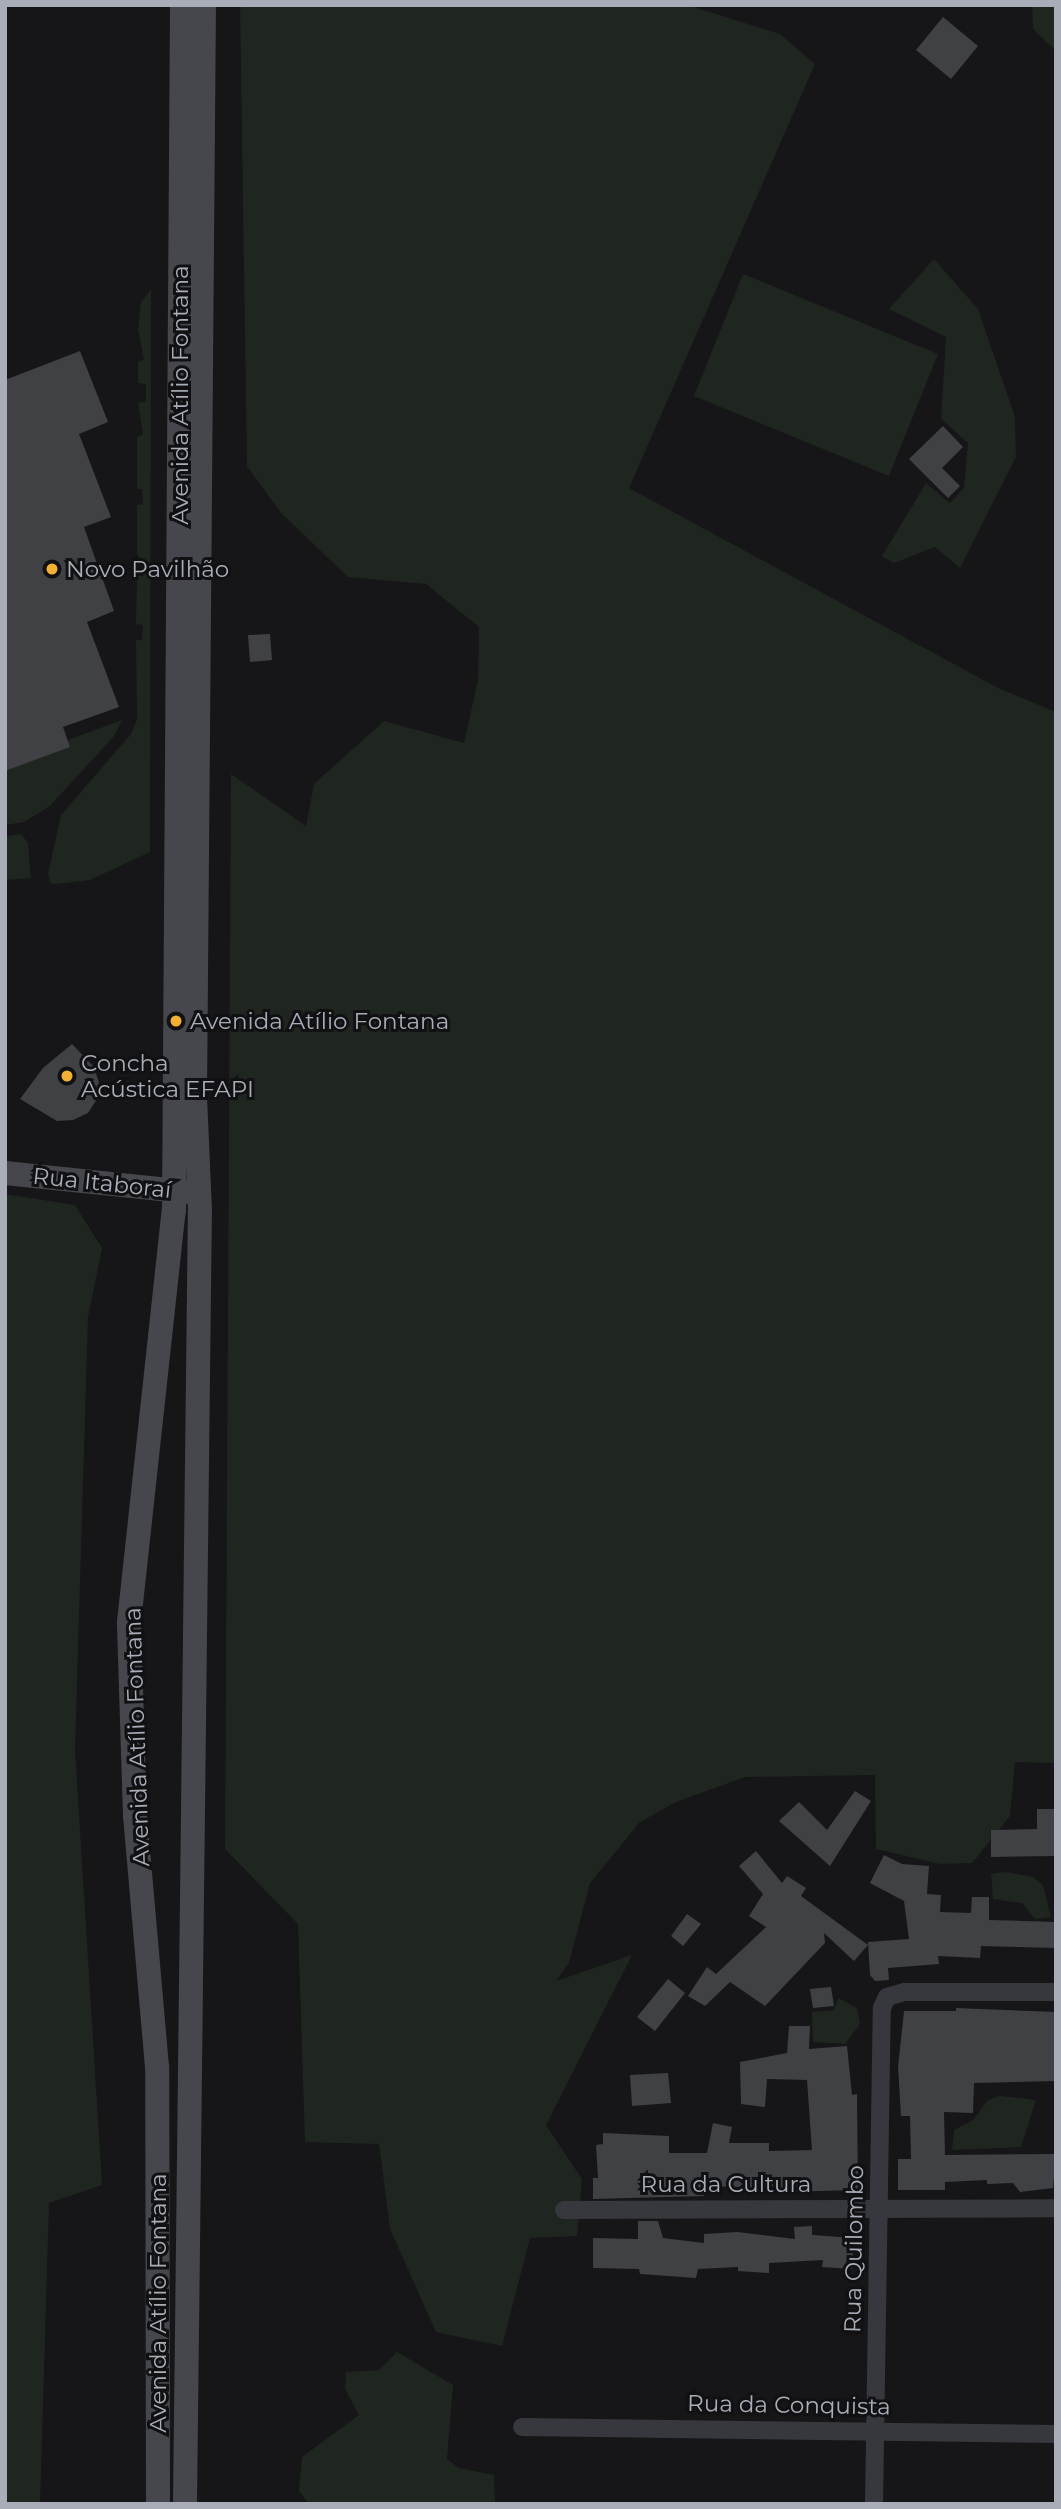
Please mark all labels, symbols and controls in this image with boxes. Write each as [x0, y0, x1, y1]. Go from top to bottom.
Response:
street label: Avenida Atílio Fontana [166, 265, 194, 525]
place label: Novo Pavilhão [66, 555, 229, 583]
marker: Novo Pavilhão [44, 561, 60, 577]
place label: Avenida Atílio Fontana [190, 1007, 449, 1035]
marker: Avenida Atílio Fontana [168, 1013, 184, 1029]
place label: Concha Acústica EFAPI [81, 1049, 254, 1103]
marker: Concha Acústica EFAPI [59, 1068, 75, 1084]
street label: Rua Itaboraí [31, 1162, 173, 1204]
street label: Avenida Atílio Fontana [119, 1607, 155, 1867]
street label: Rua Quilombo [839, 2165, 869, 2333]
street label: Rua da Cultura [641, 2170, 811, 2198]
street label: Avenida Atílio Fontana [144, 2173, 172, 2433]
street label: Rua da Conquista [687, 2389, 891, 2421]

